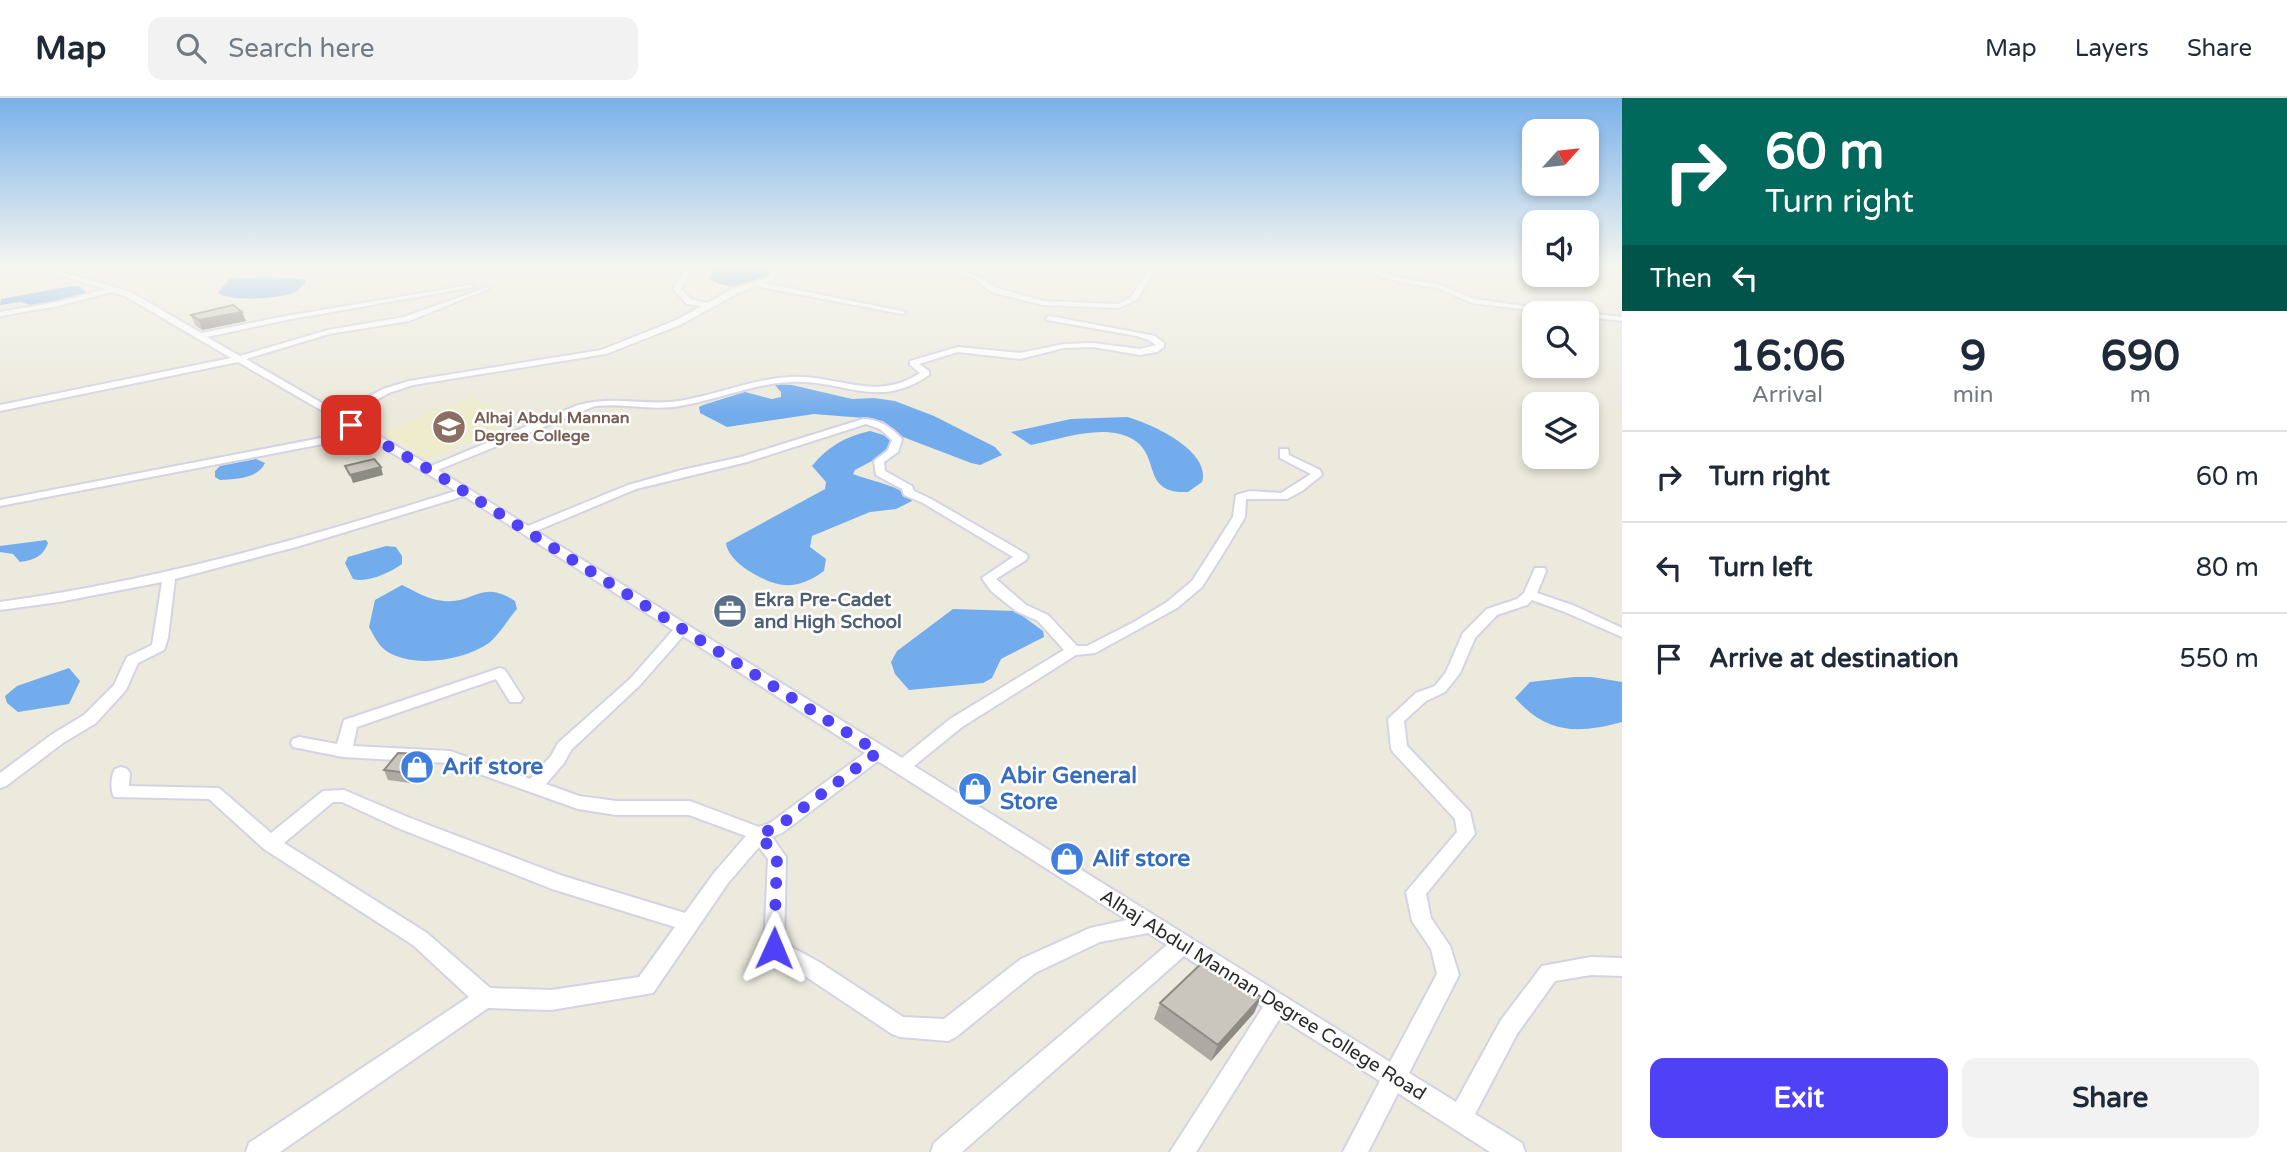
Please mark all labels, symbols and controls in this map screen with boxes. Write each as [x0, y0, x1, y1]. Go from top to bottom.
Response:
search box [148, 17, 638, 80]
text: Map [35, 29, 106, 68]
icon: search [172, 29, 210, 67]
text: Search here [228, 33, 374, 64]
text: Map [1985, 34, 2037, 63]
text: Layers [2075, 34, 2149, 63]
text: Share [2187, 34, 2252, 63]
north arrow [1522, 119, 1600, 196]
map controls [1522, 119, 1599, 469]
text: 60 m [1765, 123, 1884, 182]
icon: right [1650, 126, 1741, 217]
text: Turn right [1765, 183, 1914, 221]
button: sound [1522, 210, 1599, 287]
icon: left [1726, 259, 1764, 297]
text: Then [1650, 263, 1712, 294]
button: search [1522, 301, 1599, 378]
text: 16:06 [1729, 331, 1846, 382]
text: 9 [1960, 331, 1986, 382]
text: 690 [2101, 331, 2180, 382]
text: Arrival [1752, 381, 1823, 409]
text: min [1953, 381, 1994, 409]
text: m [2130, 381, 2151, 409]
button: layers [1522, 392, 1599, 469]
pin [321, 395, 381, 455]
icon: arrive [332, 406, 370, 444]
school or university icon: Alhaj Abdul Mannan Degree College [430, 408, 468, 446]
place label: Alhaj Abdul Mannan Degree College [474, 408, 629, 446]
icon: right [1650, 458, 1688, 496]
text: Turn right [1709, 461, 1830, 492]
text: 60 m [2196, 461, 2259, 492]
icon: left [1650, 549, 1688, 587]
text: Turn left [1709, 552, 1812, 583]
text: 80 m [2196, 552, 2259, 583]
place label: Ekra Pre-Cadet and High School [754, 589, 902, 634]
office icon: Ekra Pre-Cadet and High School [711, 592, 749, 630]
icon: arrive [1650, 640, 1688, 678]
text: Arrive at destination [1709, 643, 1959, 674]
text: 550 m [2179, 643, 2259, 674]
shop icon: Arif store [398, 748, 436, 786]
place label: Arif store [442, 753, 543, 781]
place label: Abir General Store [1000, 762, 1137, 816]
shop icon: Abir General Store [956, 770, 994, 808]
shop icon: Alif store [1048, 840, 1086, 878]
place label: Alif store [1092, 845, 1190, 873]
street label: Alhaj Abdul Mannan Degree College Road [1096, 885, 1430, 1105]
position arrow [737, 911, 811, 985]
button: Exit [1650, 1058, 1948, 1138]
button: Share [1962, 1058, 2259, 1138]

